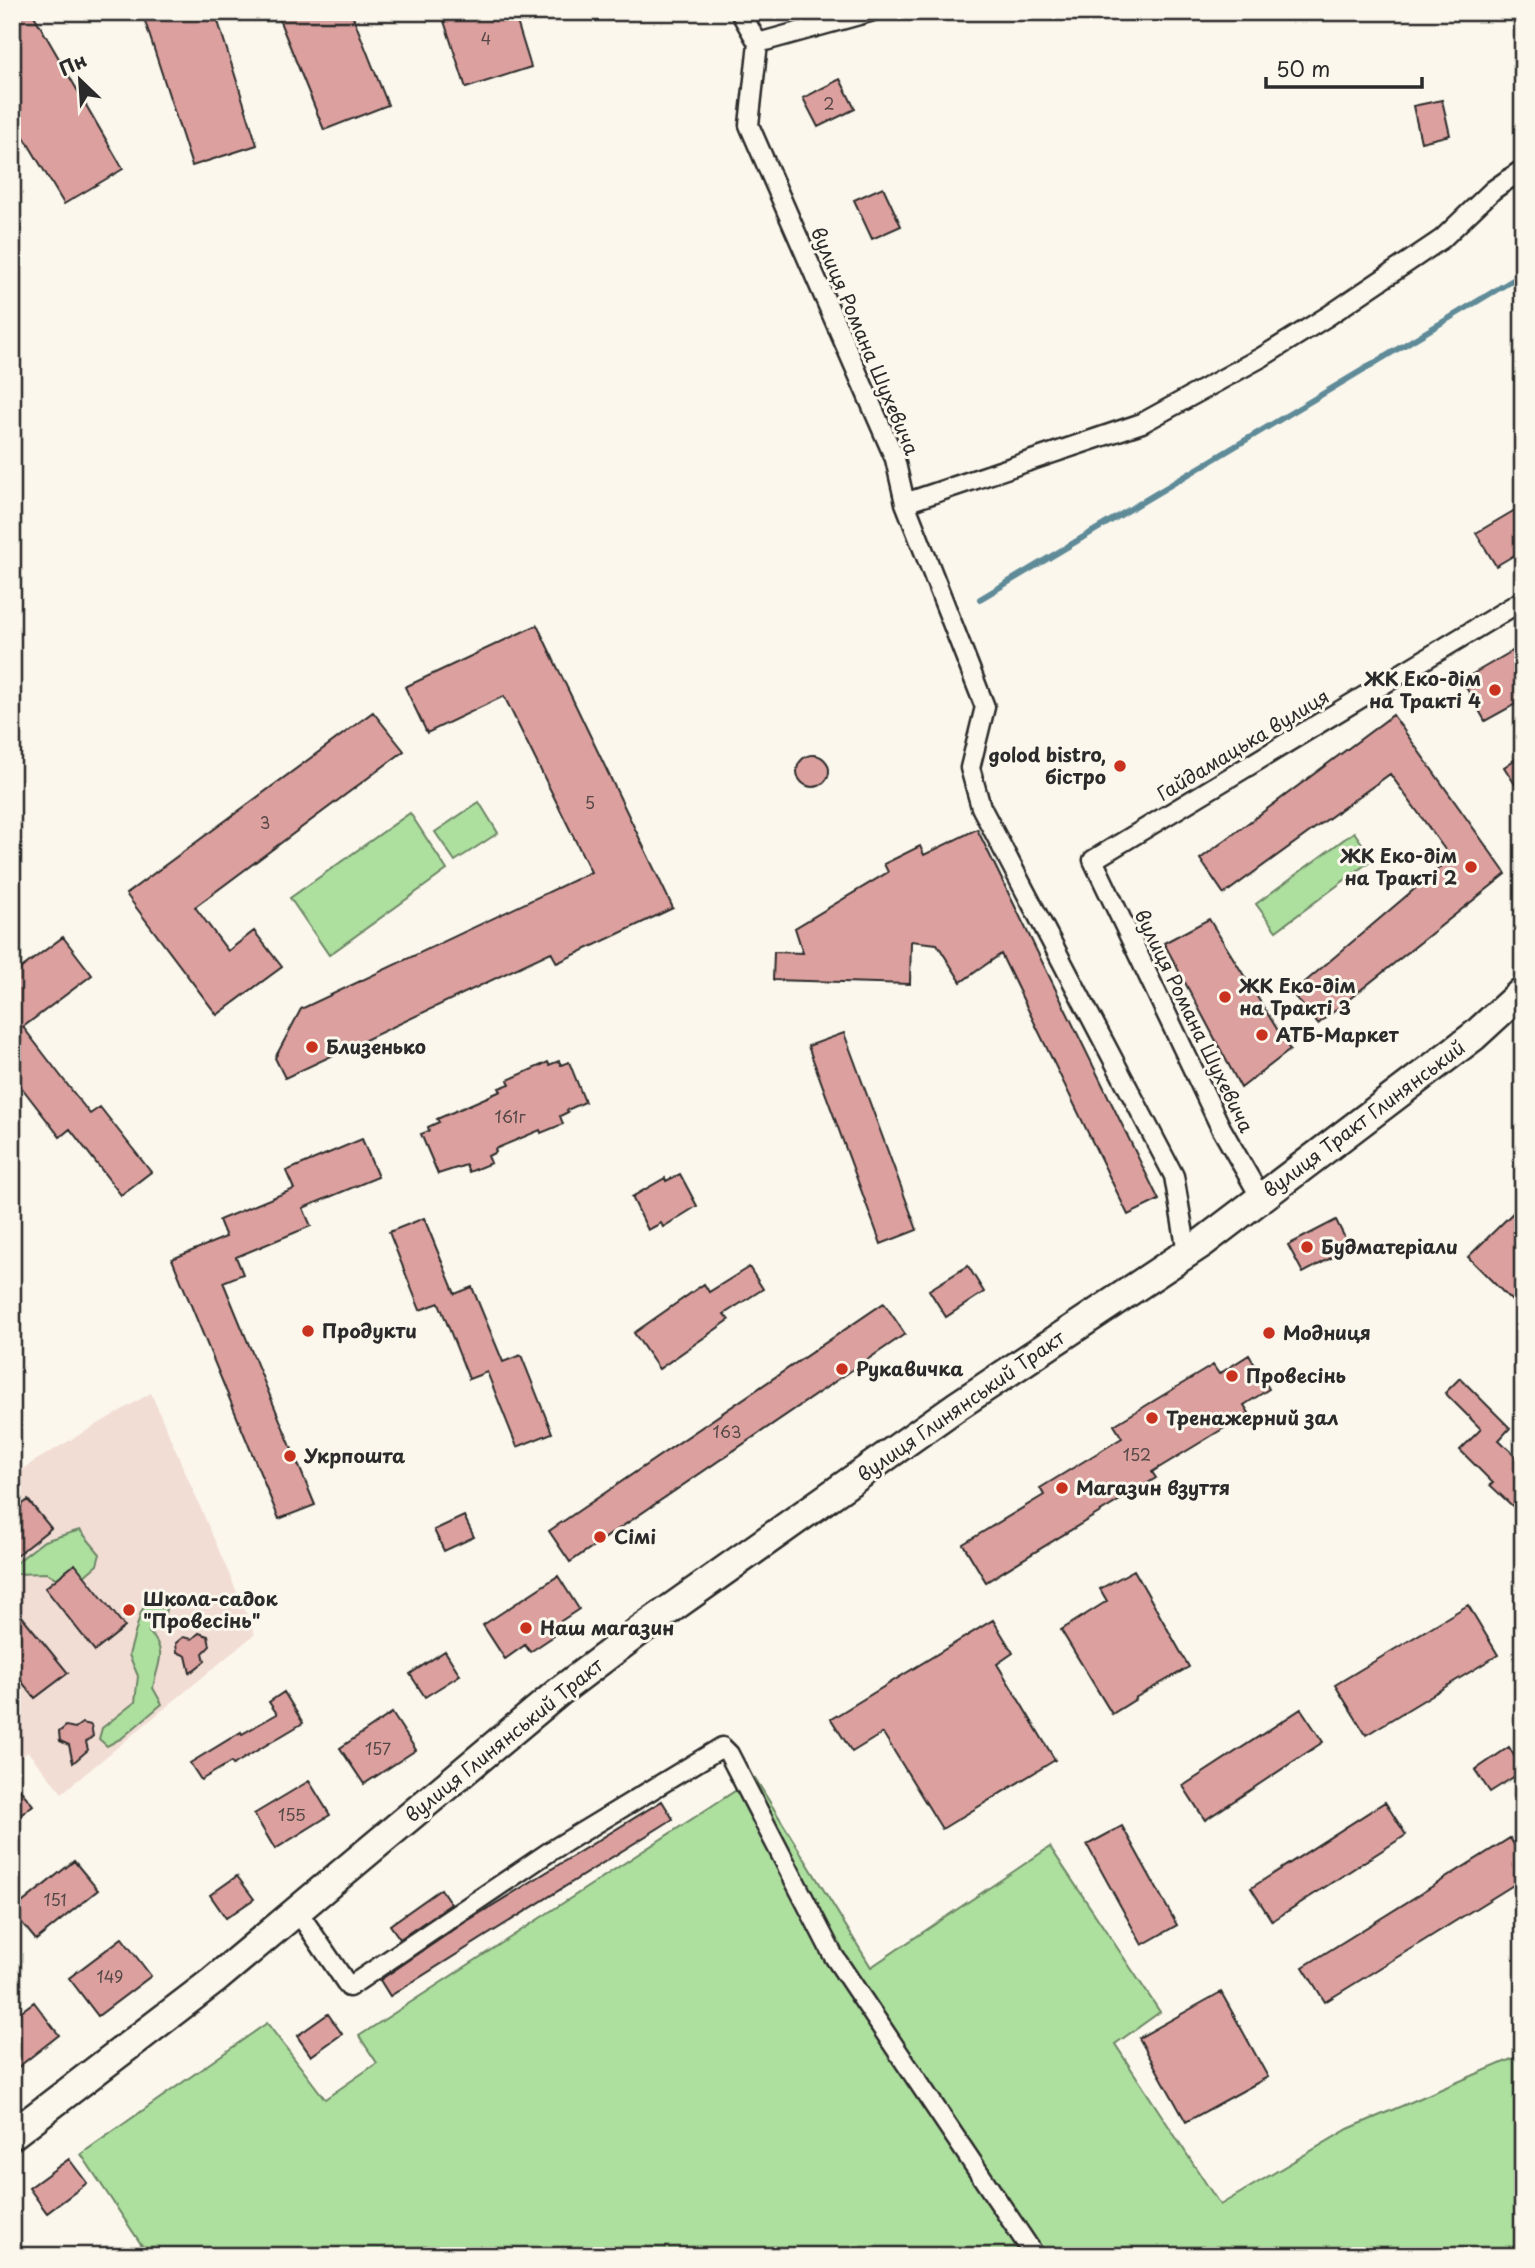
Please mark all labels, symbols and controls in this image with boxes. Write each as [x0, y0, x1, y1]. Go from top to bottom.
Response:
house number: 4 [481, 26, 491, 50]
text: Пн [54, 45, 91, 82]
north arrow [46, 46, 116, 116]
scale bar [1266, 46, 1421, 90]
text: 50 m [1276, 52, 1330, 84]
house number: 2 [823, 91, 835, 115]
street label: вулиця Романа Шухевича [805, 222, 927, 459]
place label: ЖК Еко-дім на Тракті 4 [1363, 664, 1481, 714]
street label: Гайдамацька вулиця [1151, 681, 1334, 807]
marker: ЖК Еко-дім на Тракті 4 [1487, 682, 1503, 698]
place label: golod bistro, бістро [988, 740, 1106, 790]
marker: golod bistro, бістро [1112, 758, 1128, 774]
house number: 5 [585, 790, 595, 814]
house number: 3 [260, 810, 270, 834]
place label: ЖК Еко-дім на Тракті 2 [1339, 841, 1457, 891]
marker: ЖК Еко-дім на Тракті 2 [1463, 859, 1479, 875]
street label: вулиця Романа Шухевича [1129, 904, 1261, 1137]
place label: ЖК Еко-дім на Тракті 3 [1238, 971, 1356, 1021]
marker: ЖК Еко-дім на Тракті 3 [1217, 989, 1233, 1005]
place label: АТБ-Маркет [1276, 1020, 1400, 1048]
marker: АТБ-Маркет [1254, 1027, 1270, 1043]
place label: Близенько [326, 1032, 426, 1060]
street label: вулиця Тракт Глинянський [1257, 1033, 1470, 1203]
marker: Близенько [304, 1039, 320, 1055]
house number: 161г [494, 1104, 526, 1128]
place label: Будматеріали [1321, 1232, 1458, 1260]
marker: Будматеріали [1299, 1239, 1315, 1255]
place label: Продукти [322, 1316, 417, 1344]
place label: Модниця [1283, 1318, 1371, 1346]
street label: вулиця Глинянський Тракт [851, 1322, 1071, 1488]
marker: Продукти [300, 1323, 316, 1339]
marker: Модниця [1261, 1325, 1277, 1341]
place label: Рукавичка [856, 1354, 964, 1382]
marker: Рукавичка [834, 1361, 850, 1377]
place label: Провесінь [1246, 1361, 1346, 1389]
marker: Провесінь [1224, 1368, 1240, 1384]
place label: Тренажерний зал [1166, 1403, 1339, 1431]
marker: Тренажерний зал [1144, 1410, 1160, 1426]
house number: 163 [712, 1419, 742, 1443]
place label: Укрпошта [303, 1441, 405, 1469]
house number: 152 [1123, 1442, 1151, 1466]
marker: Укрпошта [282, 1448, 298, 1464]
place label: Магазин взуття [1076, 1473, 1230, 1501]
marker: Магазин взуття [1054, 1480, 1070, 1496]
place label: Сімі [614, 1522, 656, 1550]
marker: Сімі [592, 1529, 608, 1545]
place label: Школа-садок "Провесінь" [143, 1584, 278, 1634]
marker: Школа-садок "Провесінь" [121, 1602, 137, 1618]
place label: Наш магазин [540, 1613, 674, 1641]
marker: Наш магазин [518, 1620, 534, 1636]
street label: вулиця Глинянський Тракт [398, 1650, 609, 1828]
house number: 157 [365, 1736, 391, 1760]
house number: 155 [278, 1802, 306, 1826]
house number: 151 [43, 1887, 67, 1911]
house number: 149 [97, 1964, 123, 1988]

